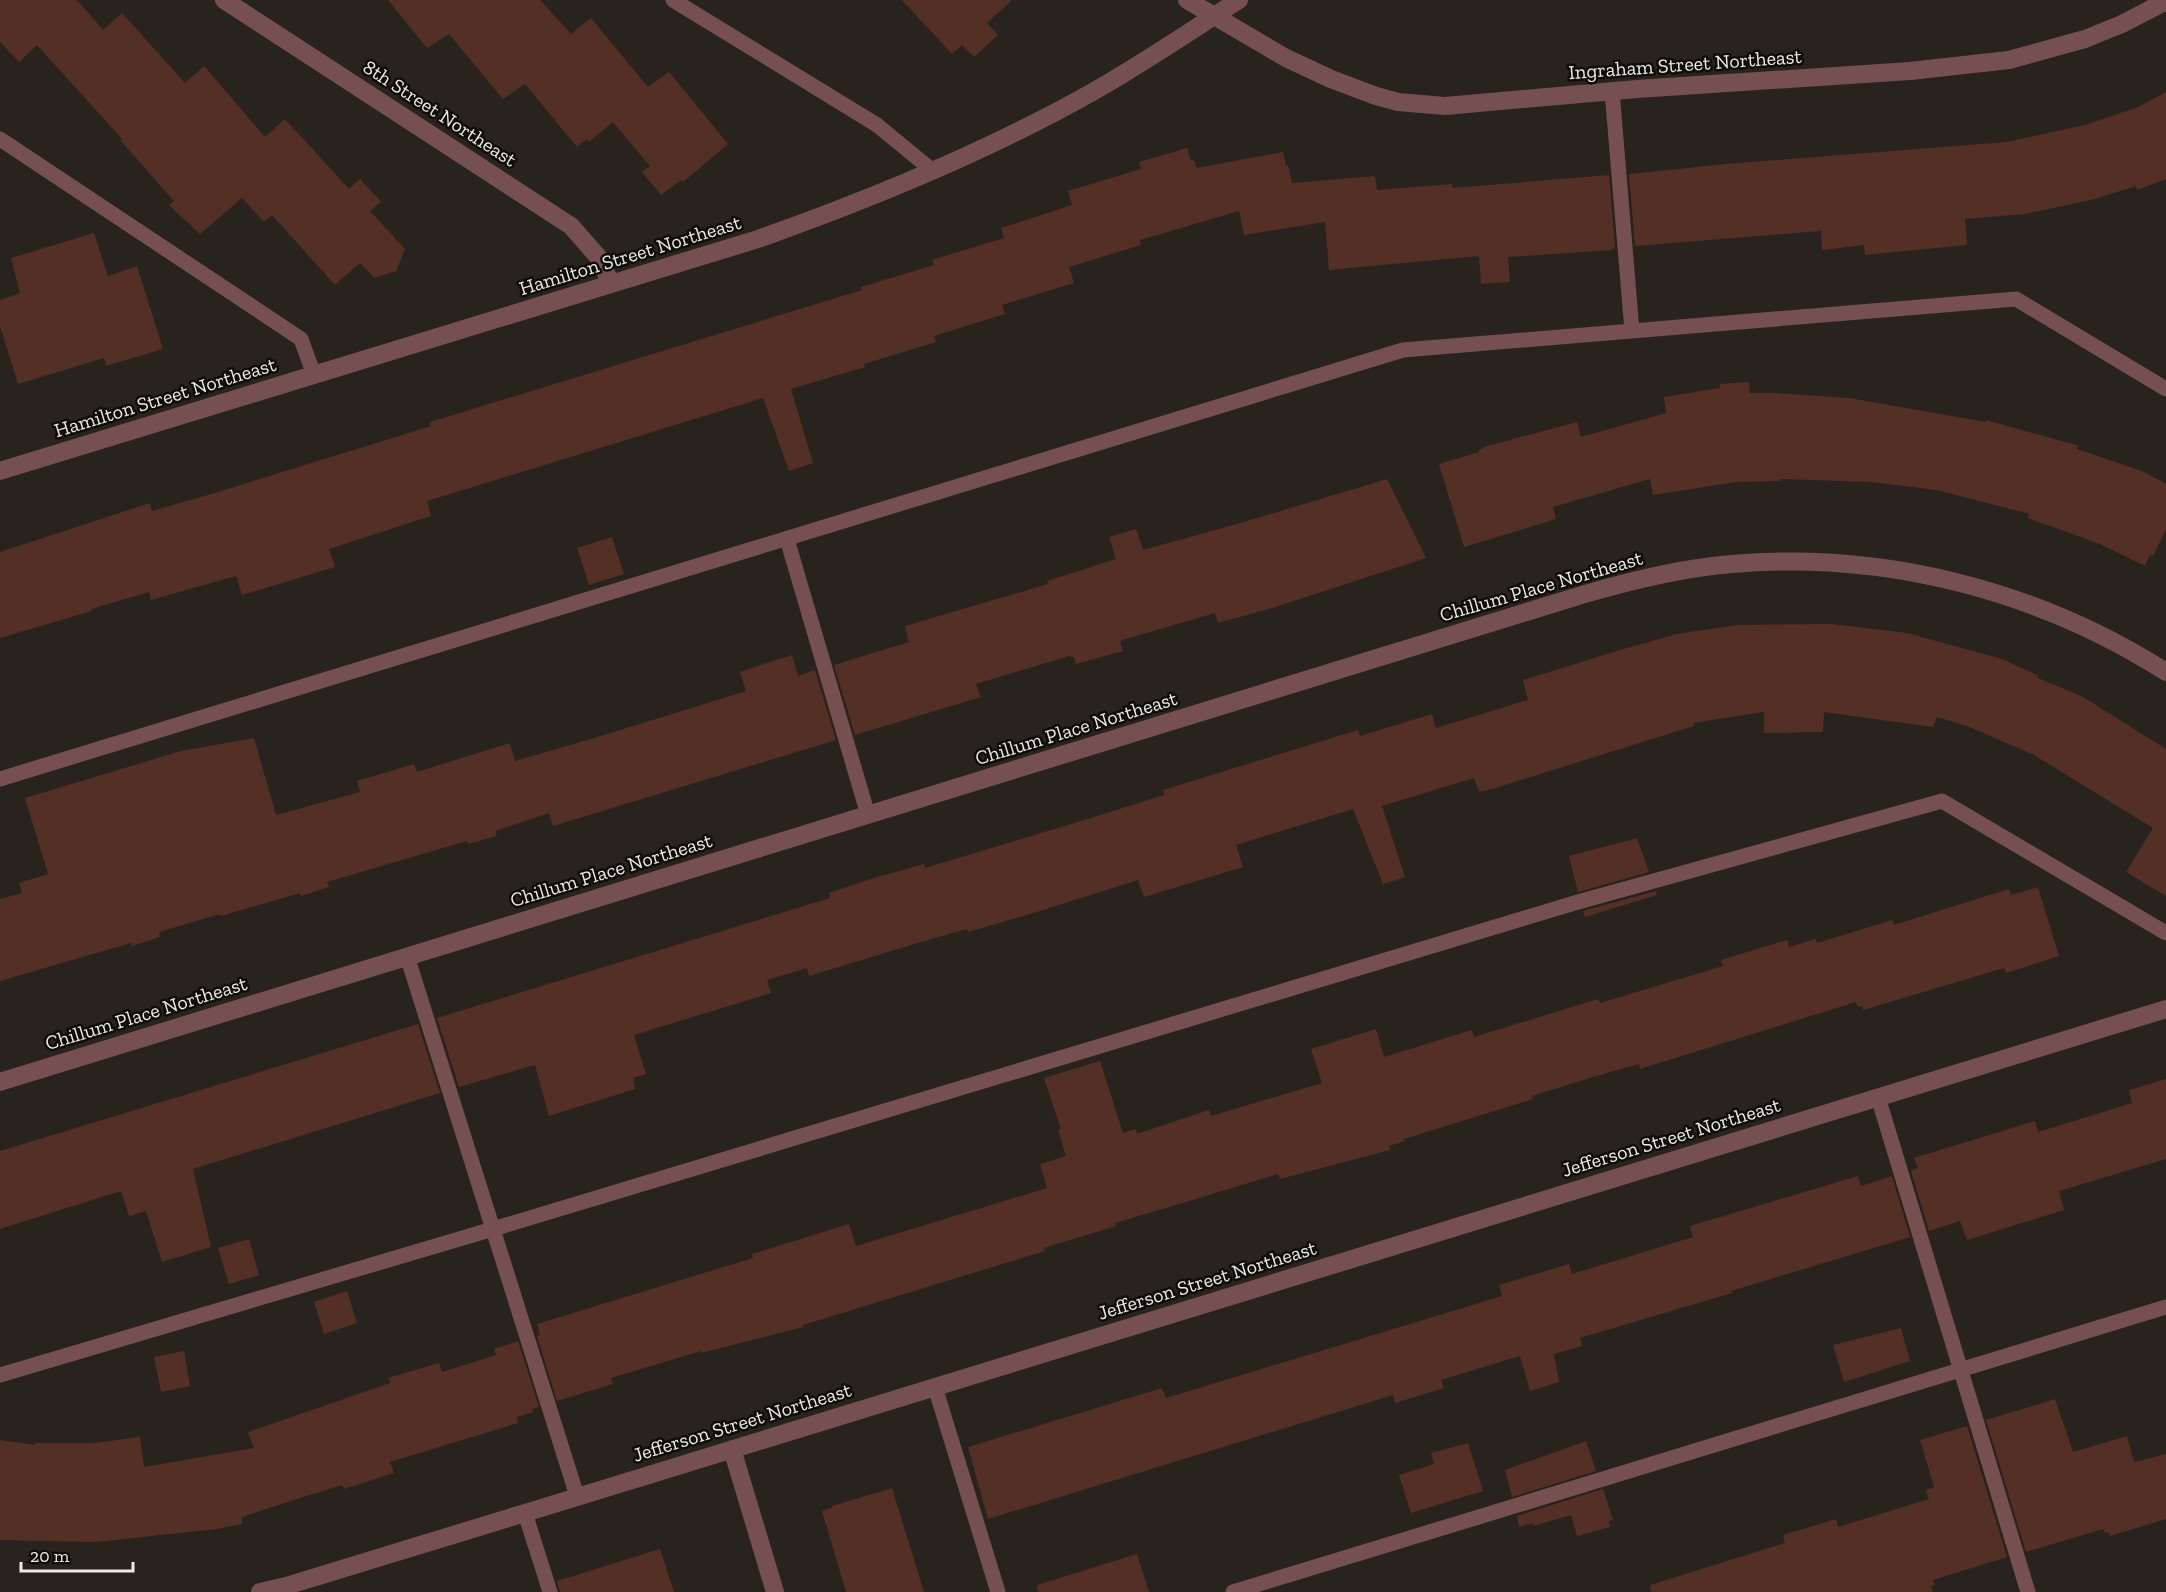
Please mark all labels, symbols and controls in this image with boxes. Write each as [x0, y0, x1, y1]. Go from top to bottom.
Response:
street label: Ingraham Street Northeast [1568, 44, 1803, 84]
street label: 8th Street Northeast [359, 55, 522, 172]
street label: Hamilton Street Northeast [516, 210, 744, 300]
street label: Hamilton Street Northeast [51, 352, 279, 442]
street label: Chillum Place Northeast [1437, 545, 1646, 626]
street label: Chillum Place Northeast [972, 686, 1180, 770]
street label: Chillum Place Northeast [507, 828, 715, 912]
street label: Chillum Place Northeast [42, 971, 250, 1055]
street label: Jefferson Street Northeast [1559, 1092, 1784, 1182]
street label: Jefferson Street Northeast [1095, 1235, 1320, 1325]
street label: Jefferson Street Northeast [630, 1377, 855, 1467]
scale bar [21, 1535, 134, 1573]
text: 20 m [30, 1545, 70, 1567]

